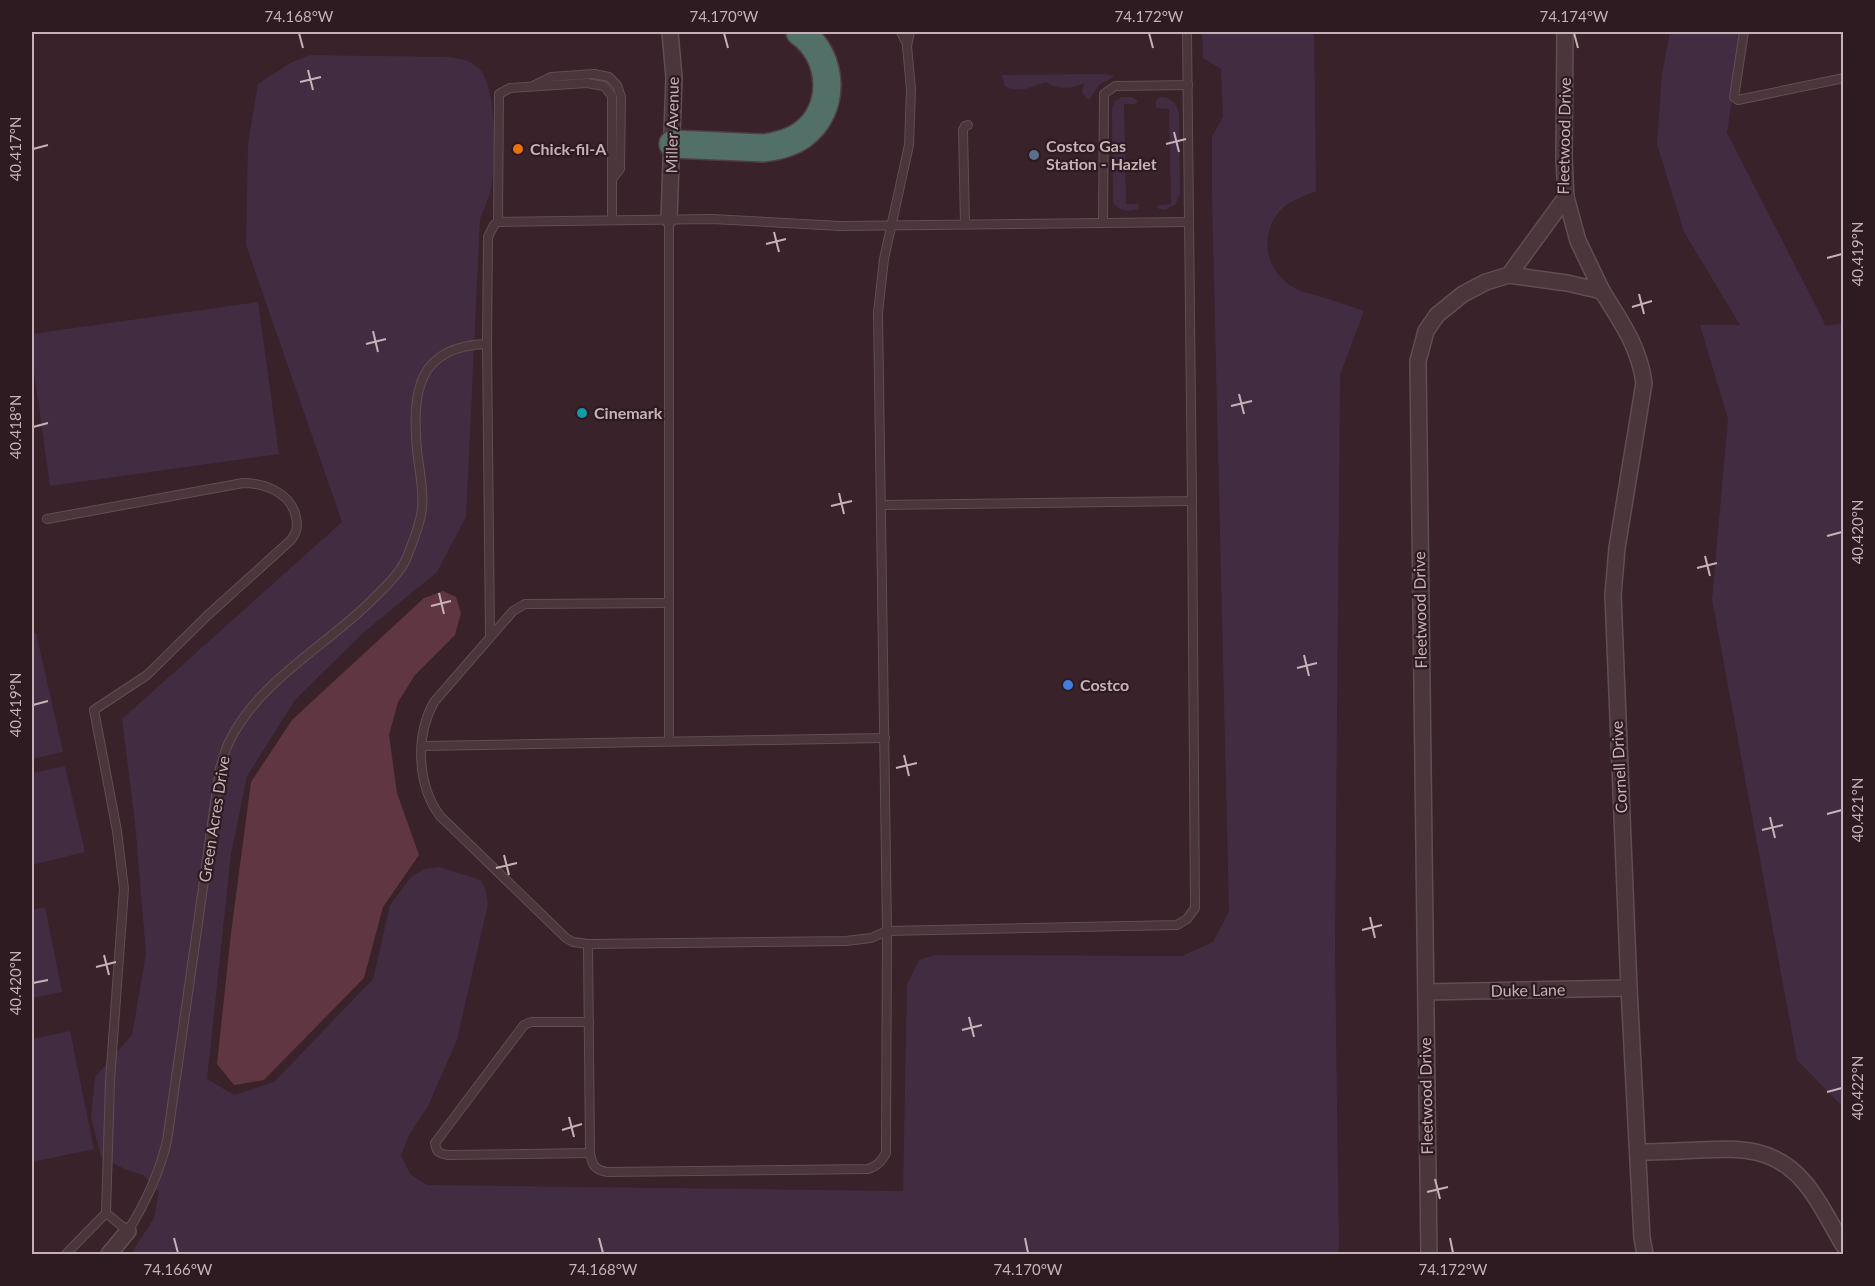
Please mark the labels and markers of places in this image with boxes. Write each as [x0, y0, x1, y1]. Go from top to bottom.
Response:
place label: Costco Gas Station - Hazlet [1046, 136, 1157, 173]
place label: Chick-fil-A [530, 139, 607, 158]
marker: Chick-fil-A [511, 142, 525, 156]
marker: Costco Gas Station - Hazlet [1027, 148, 1041, 162]
place label: Cinemark [594, 403, 663, 422]
marker: Cinemark [575, 406, 589, 420]
place label: Costco [1080, 675, 1129, 694]
marker: Costco [1061, 678, 1075, 692]

